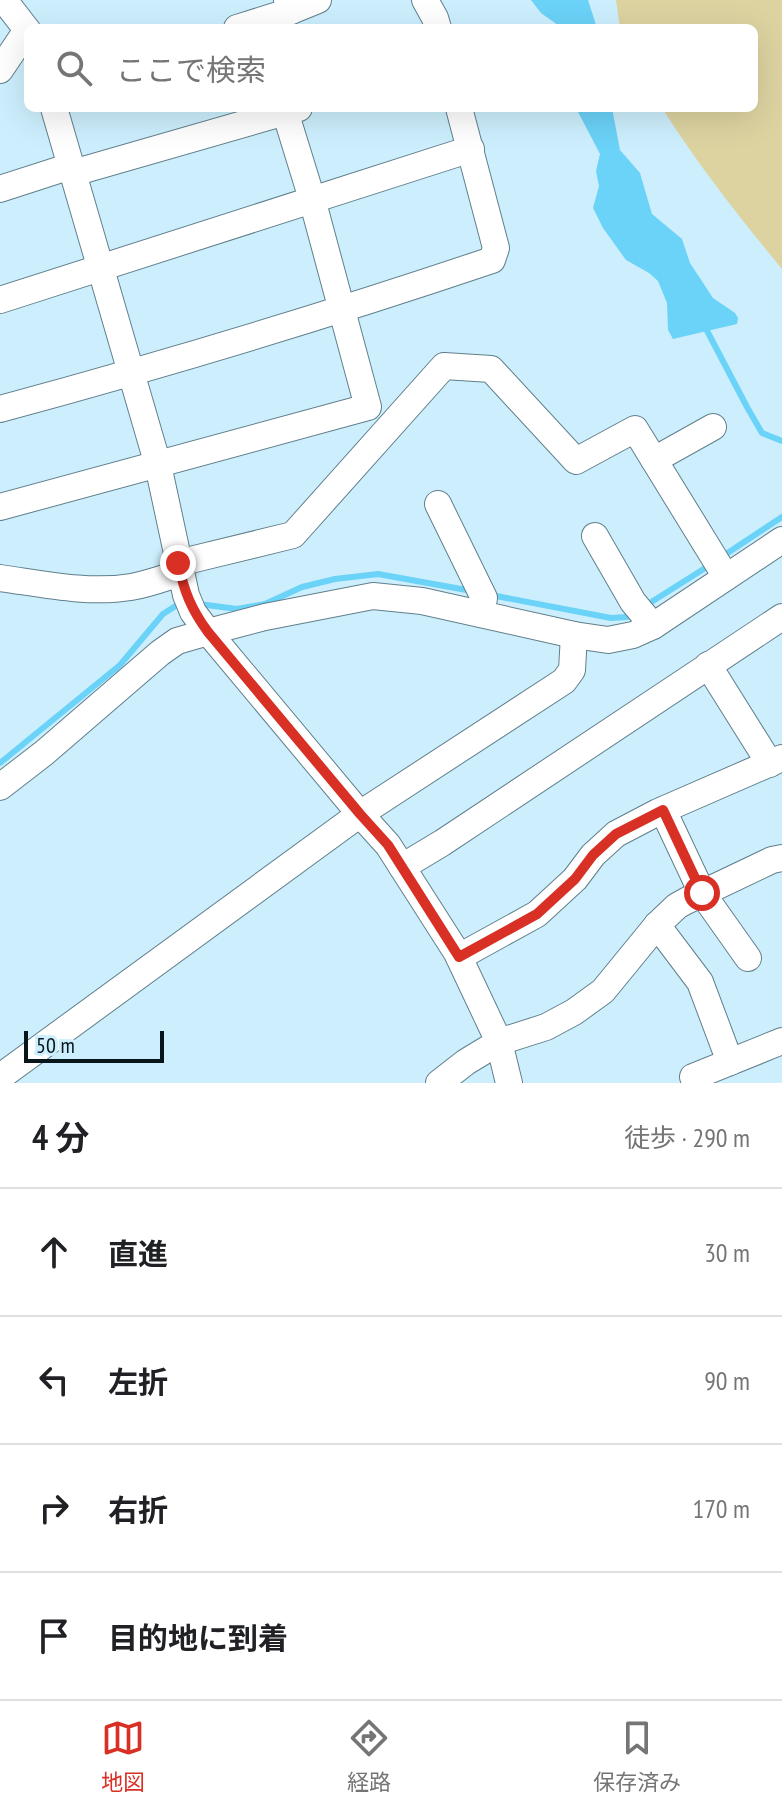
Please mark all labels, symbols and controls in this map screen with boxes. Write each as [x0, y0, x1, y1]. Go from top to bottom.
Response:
search box [24, 24, 758, 112]
icon: search [52, 46, 96, 90]
text: ここで検索 [116, 50, 266, 89]
route end [160, 545, 196, 581]
route start [684, 875, 720, 911]
scale bar [24, 1027, 164, 1063]
text: 50 m [36, 1031, 75, 1059]
text: 4 分 [32, 1115, 89, 1159]
text: 徒歩 · 290 m [624, 1121, 750, 1154]
icon: ahead [32, 1230, 76, 1274]
text: 直進 [108, 1234, 168, 1273]
text: 30 m [704, 1236, 750, 1269]
icon: left [32, 1358, 76, 1402]
text: 左折 [108, 1362, 168, 1401]
text: 90 m [704, 1364, 750, 1397]
icon: right [32, 1486, 76, 1530]
text: 右折 [108, 1490, 168, 1529]
text: 170 m [692, 1492, 750, 1525]
icon: arrive [32, 1614, 76, 1658]
text: 目的地に到着 [108, 1618, 288, 1657]
tab: 地図 [101, 1716, 145, 1796]
tab: 経路 [347, 1716, 391, 1796]
tab: 保存済み [593, 1716, 681, 1796]

